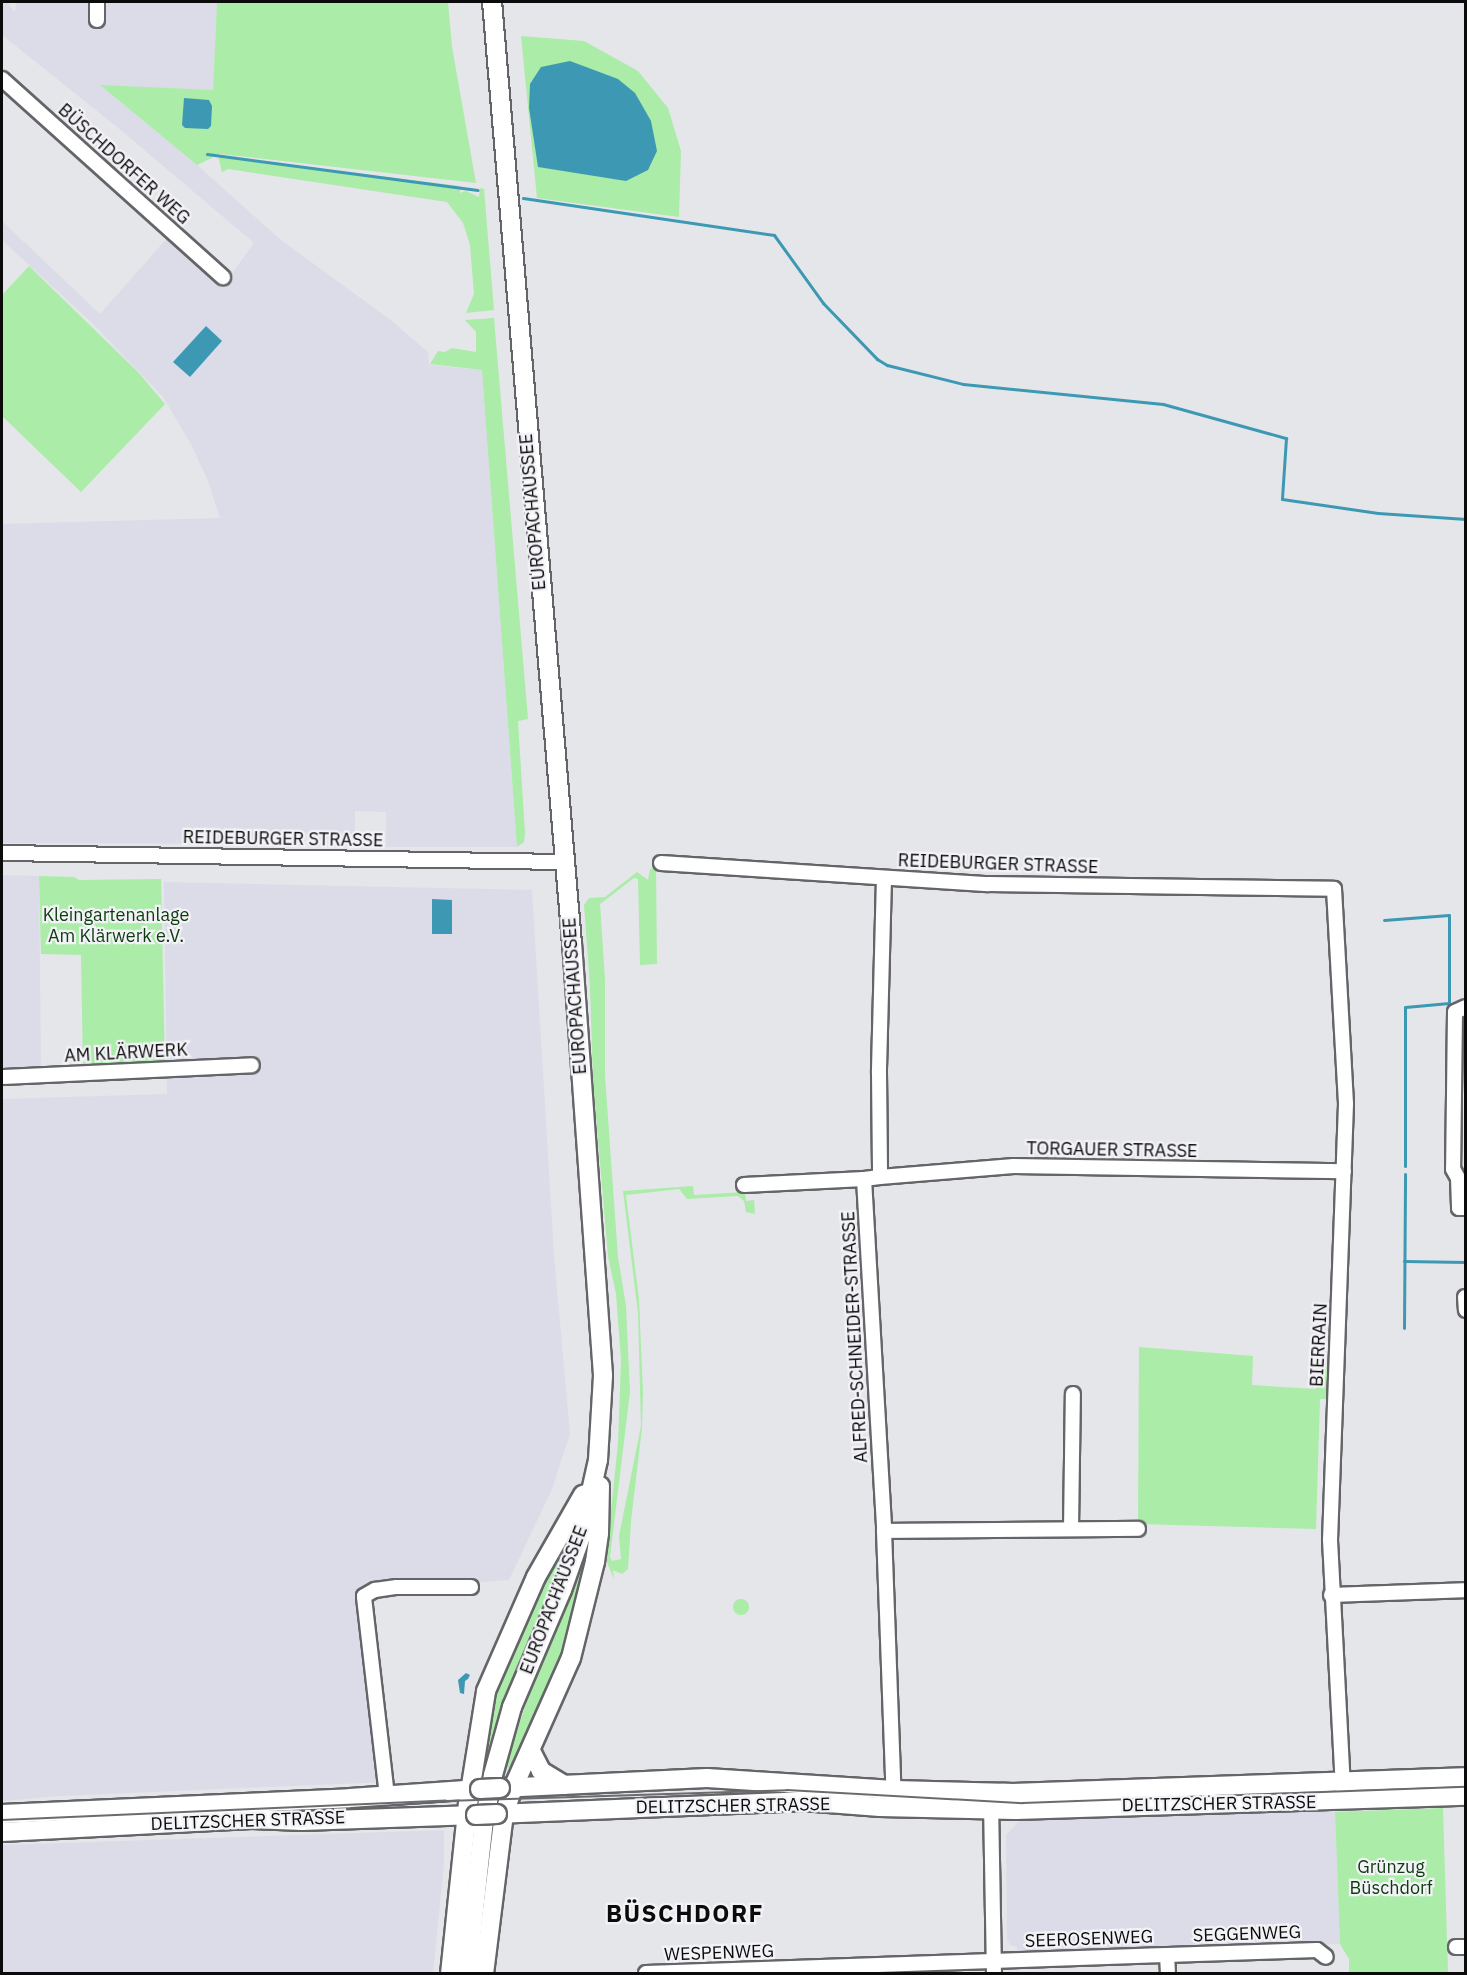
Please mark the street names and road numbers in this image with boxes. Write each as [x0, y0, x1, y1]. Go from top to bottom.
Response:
street label: BÜSCHDORFER WEG [54, 99, 194, 229]
street label: EUROPACHAUSSEE [515, 433, 551, 591]
street label: REIDEBURGER STRASSE [182, 826, 384, 852]
street label: REIDEBURGER STRASSE [897, 850, 1099, 878]
street label: EUROPACHAUSSEE [559, 917, 591, 1075]
street label: AM KLÄRWERK [64, 1039, 188, 1067]
street label: TORGAUER STRASSE [1026, 1138, 1198, 1162]
street label: ALFRED-SCHNEIDER-STRASSE [838, 1211, 872, 1463]
street label: BIERRAIN [1306, 1303, 1332, 1387]
street label: EUROPACHAUSSEE [516, 1523, 592, 1677]
street label: DELITZSCHER STRASSE [1121, 1792, 1317, 1816]
street label: DELITZSCHER STRASSE [635, 1794, 831, 1818]
street label: DELITZSCHER STRASSE [150, 1807, 346, 1835]
street label: SEGGENWEG [1193, 1921, 1301, 1947]
street label: SEEROSENWEG [1025, 1926, 1153, 1952]
street label: WESPENWEG [664, 1940, 774, 1966]

